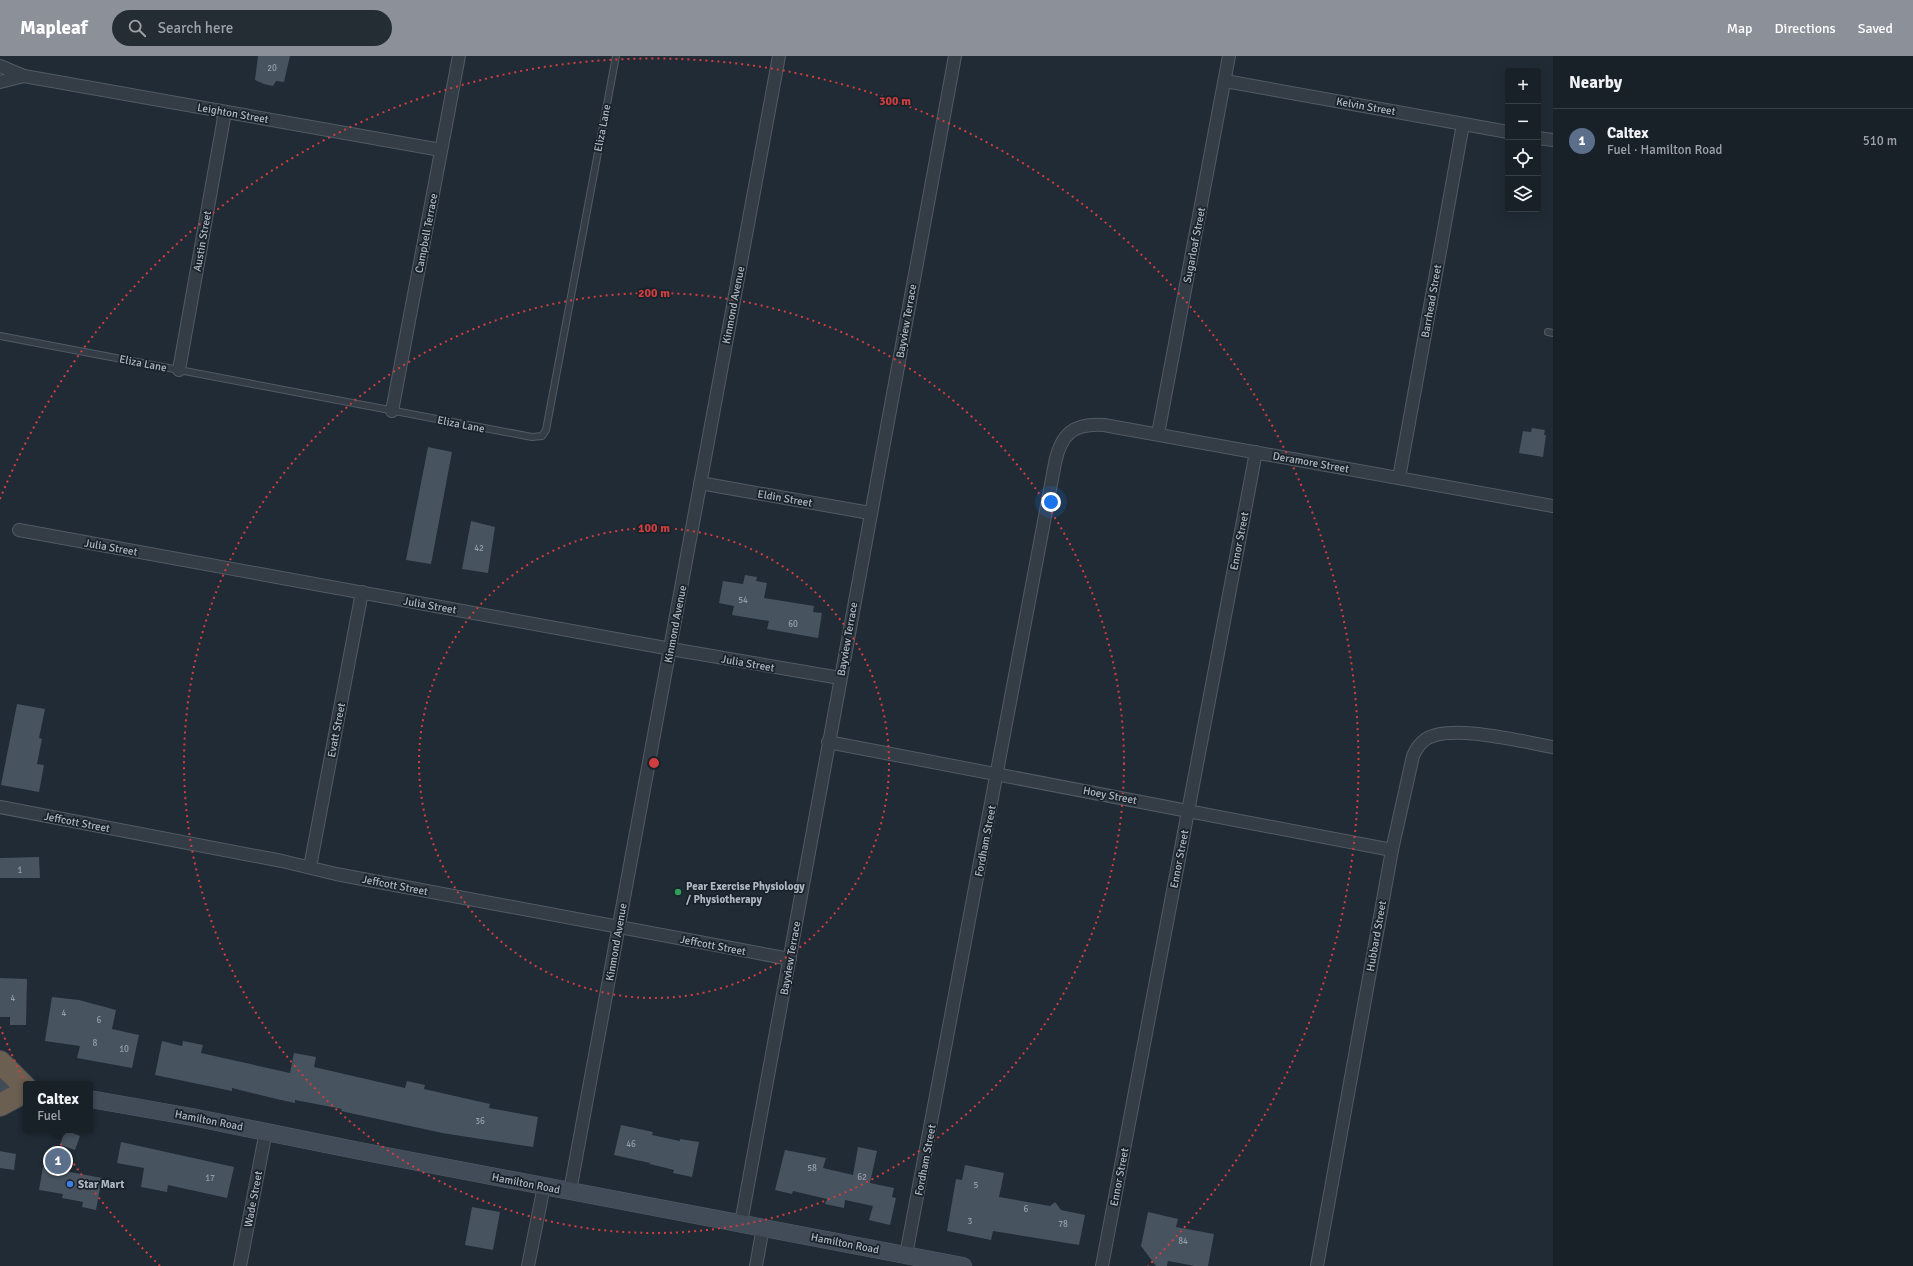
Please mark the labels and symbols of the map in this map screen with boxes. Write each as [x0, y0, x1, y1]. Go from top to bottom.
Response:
house number: 20 [267, 63, 277, 74]
text: 300 m [879, 94, 911, 109]
street label: Kelvin Street [1335, 95, 1397, 118]
street label: Leighton Street [196, 101, 270, 126]
street label: Eliza Lane [592, 103, 613, 153]
street label: Campbell Terrace [412, 192, 441, 274]
street label: Sugarloaf Street [1181, 206, 1208, 284]
street label: Austin Street [191, 210, 214, 272]
street label: Barrhead Street [1419, 263, 1444, 339]
street label: Kinmond Avenue [720, 265, 747, 345]
street label: Bayview Terrace [894, 283, 919, 359]
text: 200 m [638, 286, 670, 301]
street label: Eliza Lane [118, 353, 168, 374]
street label: Eliza Lane [436, 414, 486, 435]
street label: Deramore Street [1272, 449, 1350, 476]
street label: Eldin Street [757, 487, 813, 510]
your location [1041, 492, 1061, 512]
street label: Ennor Street [1227, 511, 1252, 571]
text: 100 m [638, 521, 670, 536]
street label: Julia Street [83, 536, 139, 559]
house number: 42 [474, 543, 484, 554]
street label: Kinmond Avenue [662, 584, 689, 664]
street label: Julia Street [402, 594, 458, 617]
house number: 54 [738, 595, 748, 606]
street label: Bayview Terrace [835, 601, 860, 677]
house number: 60 [788, 619, 798, 630]
street label: Julia Street [720, 652, 776, 675]
street label: Evatt Street [325, 702, 348, 758]
centre of rings [647, 756, 661, 770]
street label: Hoey Street [1082, 784, 1138, 807]
street label: Fordham Street [972, 804, 999, 878]
street label: Jeffcott Street [43, 810, 111, 835]
street label: Ennor Street [1167, 829, 1192, 889]
house number: 1 [18, 865, 23, 876]
street label: Jeffcott Street [361, 873, 429, 898]
place label: Pear Exercise Physiology / Physiotherapy [686, 880, 805, 906]
marker: Pear Exercise Physiology / Physiotherapy [673, 887, 683, 897]
street label: Hubbard Street [1364, 900, 1389, 972]
street label: Kinmond Avenue [603, 902, 630, 982]
street label: Bayview Terrace [778, 920, 803, 996]
street label: Jeffcott Street [679, 933, 747, 958]
house number: 4 [11, 993, 16, 1004]
house number: 4 [62, 1008, 67, 1019]
house number: 6 [97, 1015, 102, 1026]
house number: 8 [93, 1038, 98, 1049]
house number: 10 [119, 1044, 129, 1055]
street label: Hamilton Road [174, 1108, 244, 1134]
house number: 36 [475, 1116, 485, 1127]
street label: Fordham Street [912, 1123, 939, 1197]
house number: 46 [626, 1139, 636, 1150]
pin: 1 [45, 1146, 71, 1176]
street label: Ennor Street [1107, 1147, 1132, 1207]
house number: 58 [807, 1163, 817, 1174]
street label: Wade Street [242, 1170, 265, 1228]
street label: Hamilton Road [491, 1171, 561, 1197]
house number: 62 [857, 1172, 867, 1183]
house number: 17 [205, 1173, 215, 1184]
place label: Star Mart [78, 1178, 124, 1191]
marker: Star Mart [65, 1179, 75, 1189]
house number: 5 [974, 1180, 979, 1191]
house number: 6 [1024, 1204, 1029, 1215]
house number: 3 [968, 1216, 973, 1227]
house number: 78 [1058, 1219, 1068, 1230]
street label: Hamilton Road [810, 1231, 880, 1257]
house number: 84 [1178, 1236, 1188, 1247]

